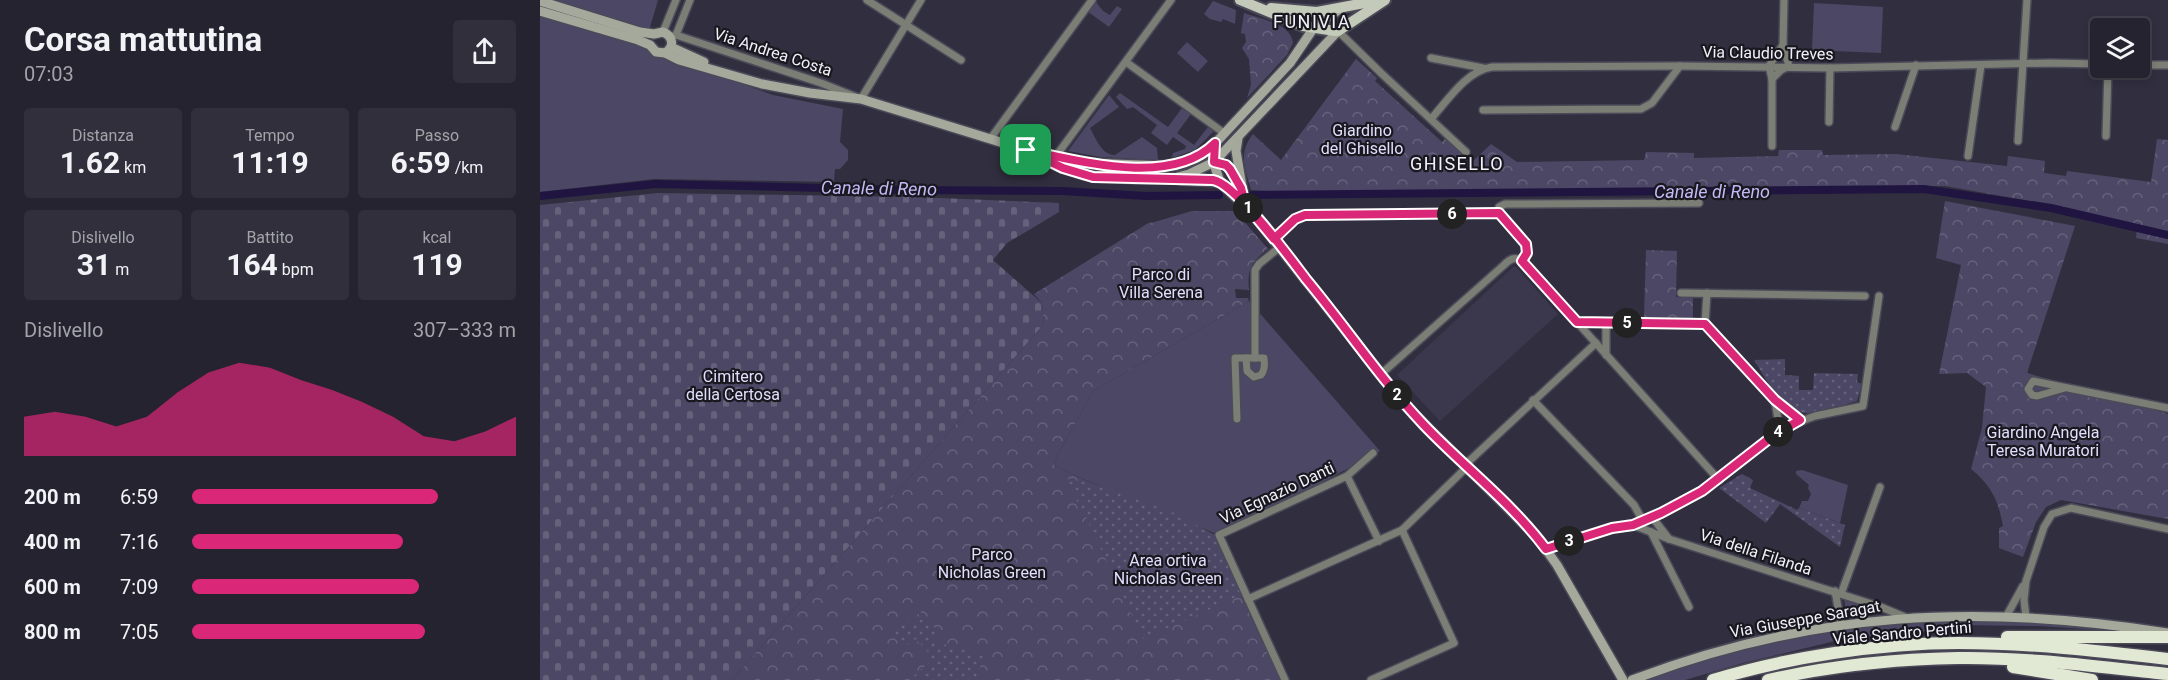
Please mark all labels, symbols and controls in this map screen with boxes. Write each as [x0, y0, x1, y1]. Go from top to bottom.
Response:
district label: FUNIVIA [1273, 11, 1351, 32]
map controls [2090, 18, 2150, 78]
button: layers [2090, 18, 2150, 78]
text: Corsa mattutina [24, 20, 262, 59]
button: share [453, 20, 516, 83]
street label: Via Andrea Costa [711, 24, 835, 80]
street label: Via Claudio Treves [1702, 42, 1834, 64]
text: 07:03 [24, 62, 74, 86]
park label: Giardino del Ghisello [1321, 121, 1403, 158]
pin [1000, 124, 1051, 175]
text: Distanza [72, 126, 134, 145]
text: Tempo [245, 126, 295, 145]
text: Passo [415, 126, 459, 145]
icon: arrive [1009, 133, 1042, 166]
text: 1.62 [60, 145, 120, 180]
text: 11:19 [231, 145, 309, 180]
text: 6:59 [391, 145, 451, 180]
district label: GHISELLO [1410, 153, 1504, 174]
text: km [120, 158, 146, 177]
text: /km [451, 158, 483, 177]
water label: Canale di Reno [821, 176, 937, 200]
water label: Canale di Reno [1654, 181, 1770, 202]
pin: 1 [1233, 193, 1263, 223]
text: 1 [1243, 198, 1253, 217]
pin: 6 [1437, 199, 1467, 229]
text: 6 [1447, 204, 1457, 223]
text: Dislivello [71, 228, 135, 247]
text: Battito [246, 228, 294, 247]
text: kcal [423, 228, 451, 247]
text: 31 [77, 247, 111, 282]
text: 164 [226, 247, 278, 282]
text: 119 [411, 247, 463, 282]
text: m [111, 260, 129, 279]
text: bpm [278, 260, 314, 279]
park label: Parco di Villa Serena [1119, 265, 1203, 302]
pin: 5 [1612, 308, 1642, 338]
text: 5 [1622, 313, 1632, 332]
text: Dislivello [24, 318, 103, 342]
text: 307–333 m [413, 318, 516, 342]
park label: Cimitero della Certosa [686, 367, 780, 404]
pin: 2 [1382, 380, 1412, 410]
text: 2 [1392, 385, 1402, 404]
pin: 4 [1763, 417, 1793, 447]
text: 4 [1773, 422, 1783, 441]
park label: Giardino Angela Teresa Muratori [1987, 423, 2099, 460]
street label: Via Egnazio Danti [1217, 458, 1337, 528]
text: 200 m [24, 485, 81, 509]
text: 6:59 [120, 485, 159, 509]
street label: Via della Filanda [1698, 525, 1814, 579]
pin: 3 [1554, 526, 1584, 556]
text: 400 m [24, 530, 81, 554]
text: 7:16 [120, 530, 159, 554]
text: 3 [1564, 531, 1574, 550]
park label: Parco Nicholas Green [938, 545, 1046, 582]
park label: Area ortiva Nicholas Green [1114, 551, 1222, 588]
text: 600 m [24, 575, 81, 599]
text: 7:09 [120, 575, 159, 599]
street label: Via Giuseppe Saragat [1728, 596, 1882, 642]
street label: Viale Sandro Pertini [1832, 617, 1972, 649]
text: 800 m [24, 620, 81, 644]
text: 7:05 [120, 620, 159, 644]

